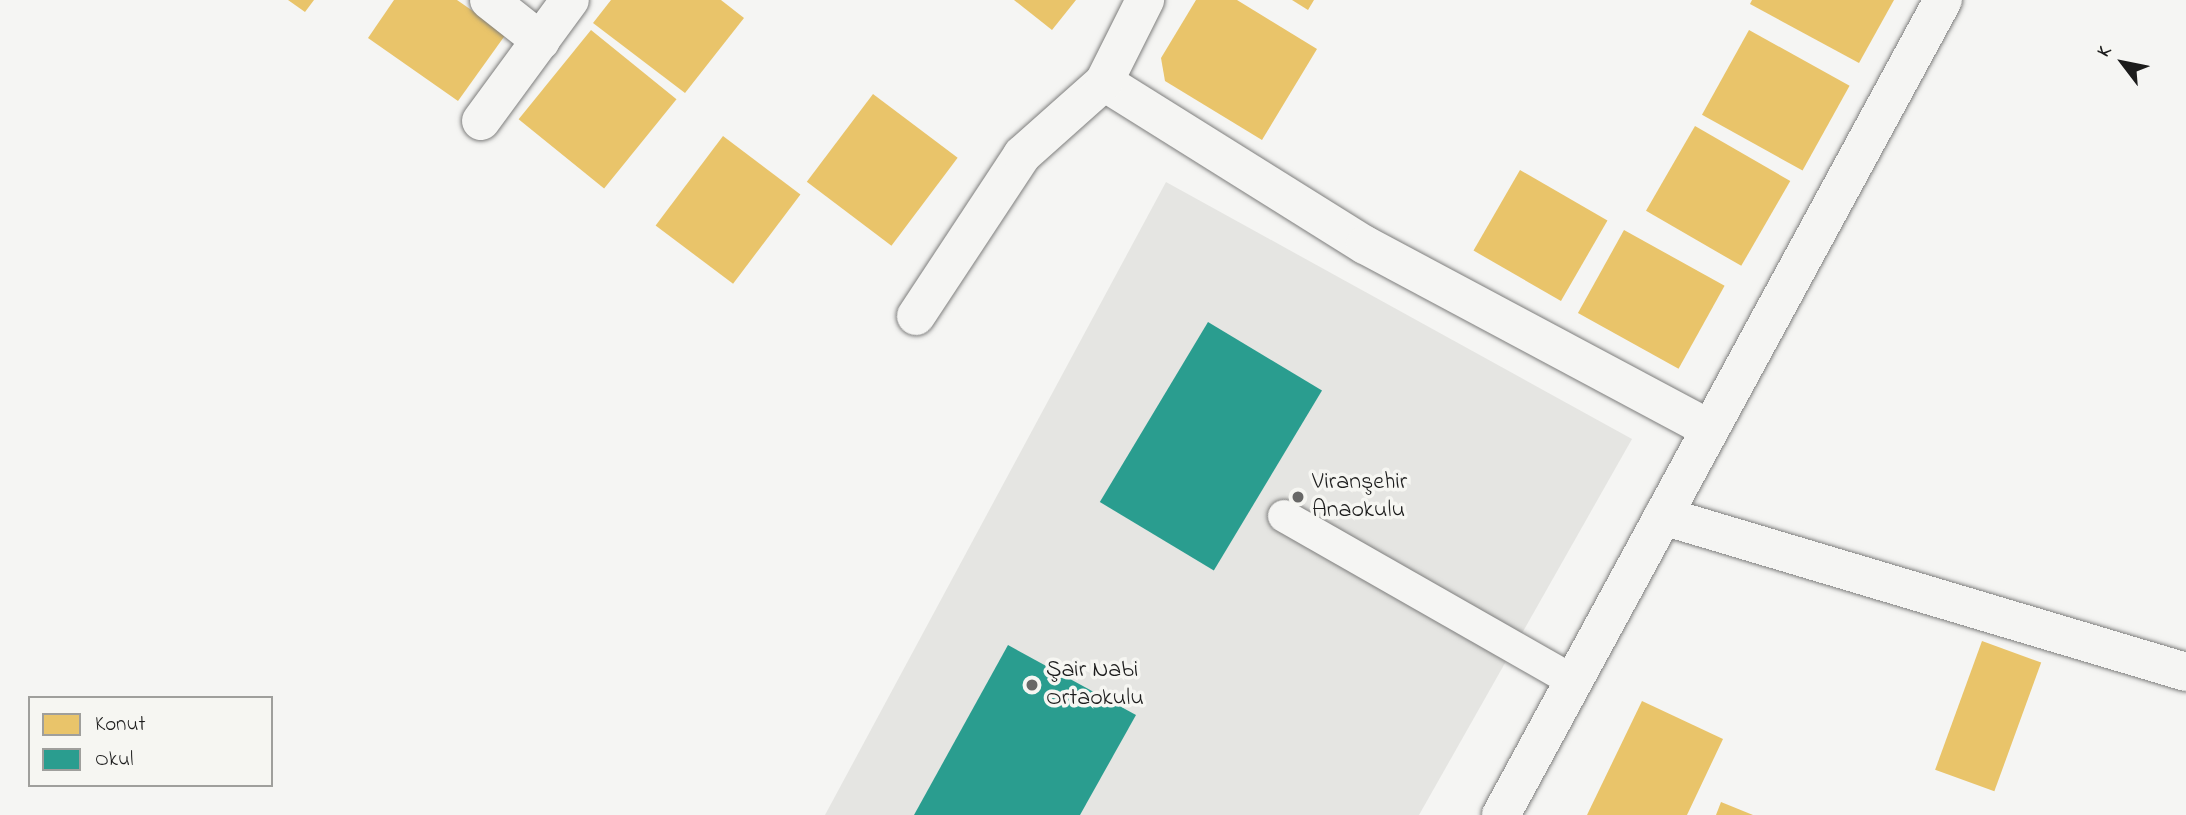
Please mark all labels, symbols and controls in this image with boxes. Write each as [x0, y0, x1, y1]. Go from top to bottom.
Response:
north arrow [2088, 28, 2158, 98]
text: K [2091, 41, 2119, 63]
place label: Viranşehir Anaokulu [1312, 469, 1407, 525]
marker: Viranşehir Anaokulu [1290, 489, 1306, 505]
place label: Şair Nabi Ortaokulu [1046, 657, 1144, 713]
marker: Şair Nabi Ortaokulu [1024, 677, 1040, 693]
legend [28, 696, 273, 787]
text: Konut [95, 710, 145, 740]
text: Okul [95, 745, 133, 775]

